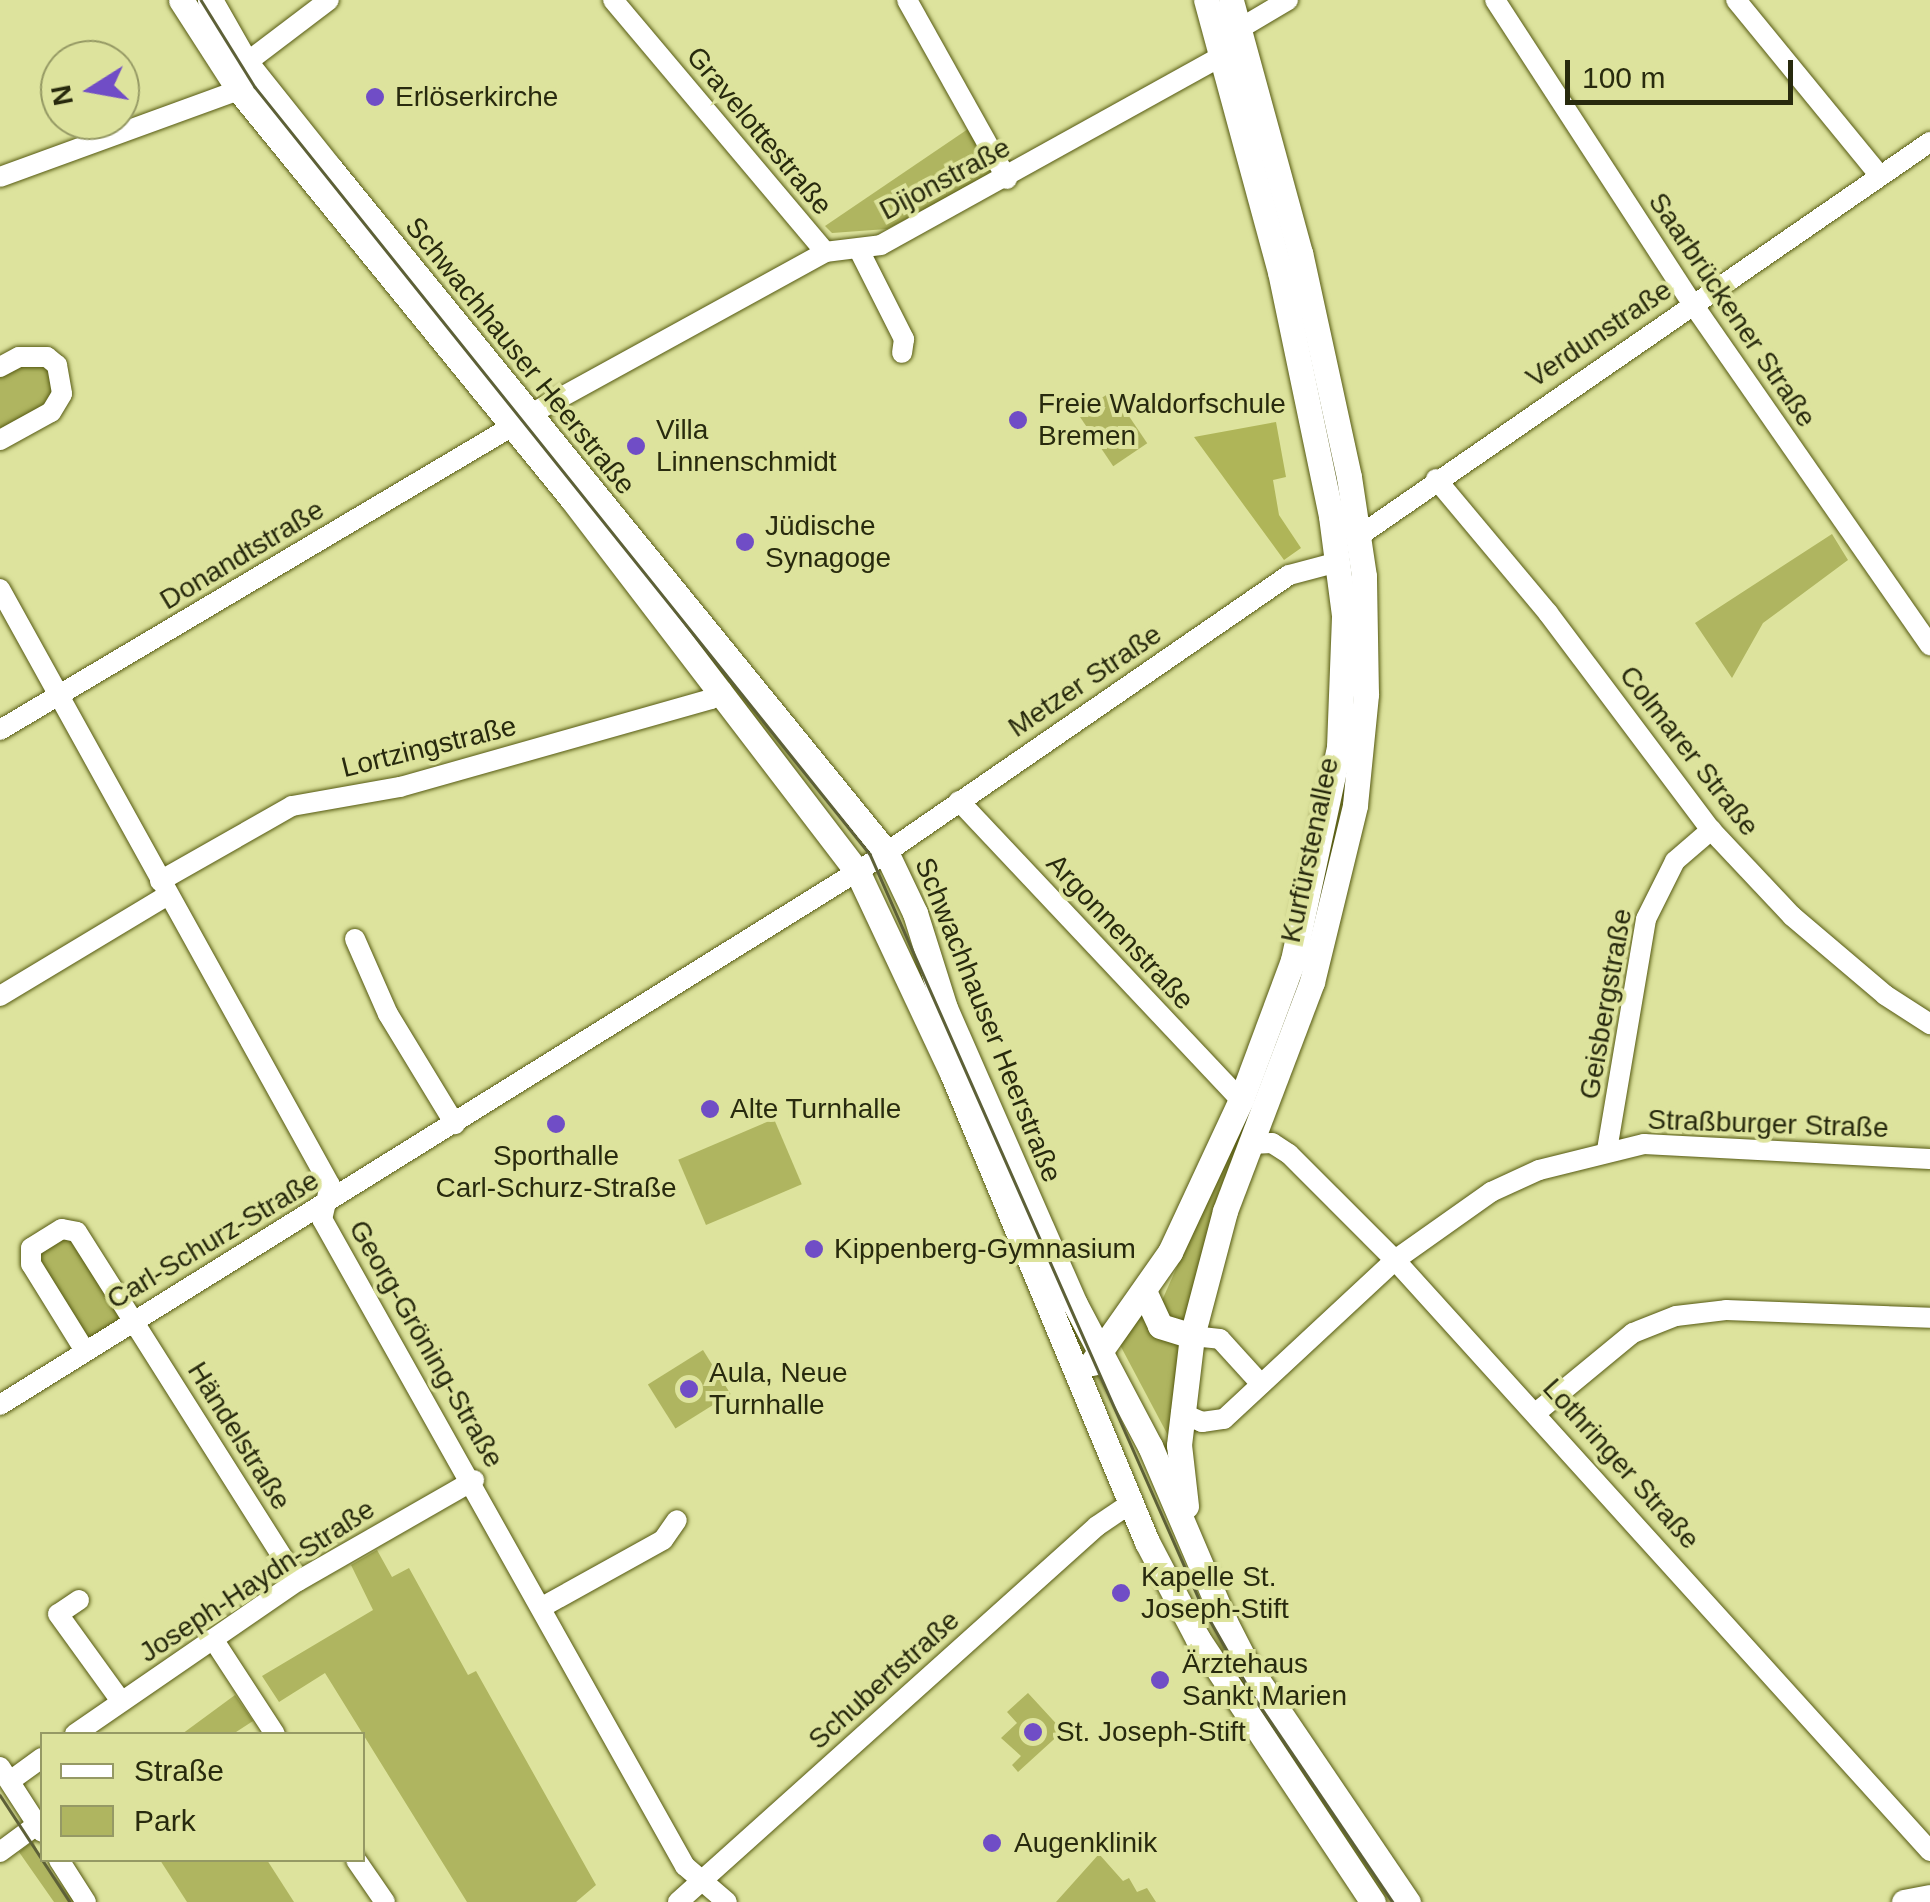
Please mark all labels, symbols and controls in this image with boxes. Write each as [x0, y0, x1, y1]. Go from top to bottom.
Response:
north arrow [40, 40, 140, 140]
street label: Gravelottestraße [679, 40, 839, 222]
scale bar [1570, 40, 1798, 102]
text: 100 m [1582, 61, 1665, 94]
place label: Erlöserkirche [395, 80, 558, 114]
text: N [45, 83, 79, 108]
marker: Erlöserkirche [364, 86, 386, 108]
street label: Dijonstraße [874, 131, 1016, 227]
street label: Saarbrückener Straße [1641, 186, 1823, 434]
street label: Schwachhauser Heerstraße [398, 211, 642, 501]
street label: Verdunstraße [1520, 273, 1678, 395]
place label: Freie Waldorfschule Bremen [1038, 387, 1286, 453]
marker: Freie Waldorfschule Bremen [1007, 409, 1029, 431]
place label: Villa Linnenschmidt [656, 413, 837, 479]
marker: Villa Linnenschmidt [625, 435, 647, 457]
street label: Donandtstraße [154, 493, 330, 617]
place label: Jüdische Synagoge [765, 509, 891, 575]
marker: Jüdische Synagoge [734, 531, 756, 553]
street label: Metzer Straße [1002, 617, 1168, 745]
street label: Colmarer Straße [1612, 659, 1766, 843]
street label: Lortzingstraße [338, 709, 520, 785]
street label: Kurfürstenallee [1274, 754, 1346, 946]
street label: Argonnenstraße [1039, 847, 1201, 1017]
street label: Schwachhauser Heerstraße [907, 853, 1069, 1187]
street label: Geisbergstraße [1573, 906, 1639, 1102]
place label: Alte Turnhalle [730, 1092, 902, 1126]
marker: Alte Turnhalle [699, 1098, 721, 1120]
street label: Straßburger Straße [1647, 1103, 1889, 1145]
marker: Sporthalle Carl-Schurz-Straße [545, 1113, 567, 1135]
place label: Sporthalle Carl-Schurz-Straße [435, 1139, 677, 1205]
street label: Carl-Schurz-Straße [101, 1163, 325, 1317]
street label: Georg-Gröning-Straße [341, 1214, 511, 1474]
place label: Kippenberg-Gymnasium [834, 1232, 1136, 1266]
marker: Kippenberg-Gymnasium [803, 1238, 825, 1260]
street label: Händelstraße [180, 1356, 298, 1516]
place label: Aula, Neue Turnhalle [709, 1356, 848, 1422]
street label: Lothringer Straße [1536, 1372, 1706, 1556]
marker: Aula, Neue Turnhalle [678, 1378, 700, 1400]
street label: Joseph-Haydn-Straße [133, 1492, 381, 1670]
place label: Kapelle St. Joseph-Stift [1141, 1560, 1289, 1626]
marker: Kapelle St. Joseph-Stift [1110, 1582, 1132, 1604]
street label: Schubertstraße [802, 1603, 966, 1757]
place label: Ärztehaus Sankt Marien [1182, 1647, 1347, 1713]
marker: Ärztehaus Sankt Marien [1147, 1667, 1173, 1693]
place label: St. Joseph-Stift [1056, 1715, 1246, 1749]
marker: St. Joseph-Stift [1020, 1719, 1046, 1745]
legend [40, 1732, 365, 1862]
text: Straße [134, 1754, 224, 1787]
text: Park [134, 1804, 196, 1837]
place label: Augenklinik [1014, 1826, 1157, 1860]
marker: Augenklinik [979, 1830, 1005, 1856]

